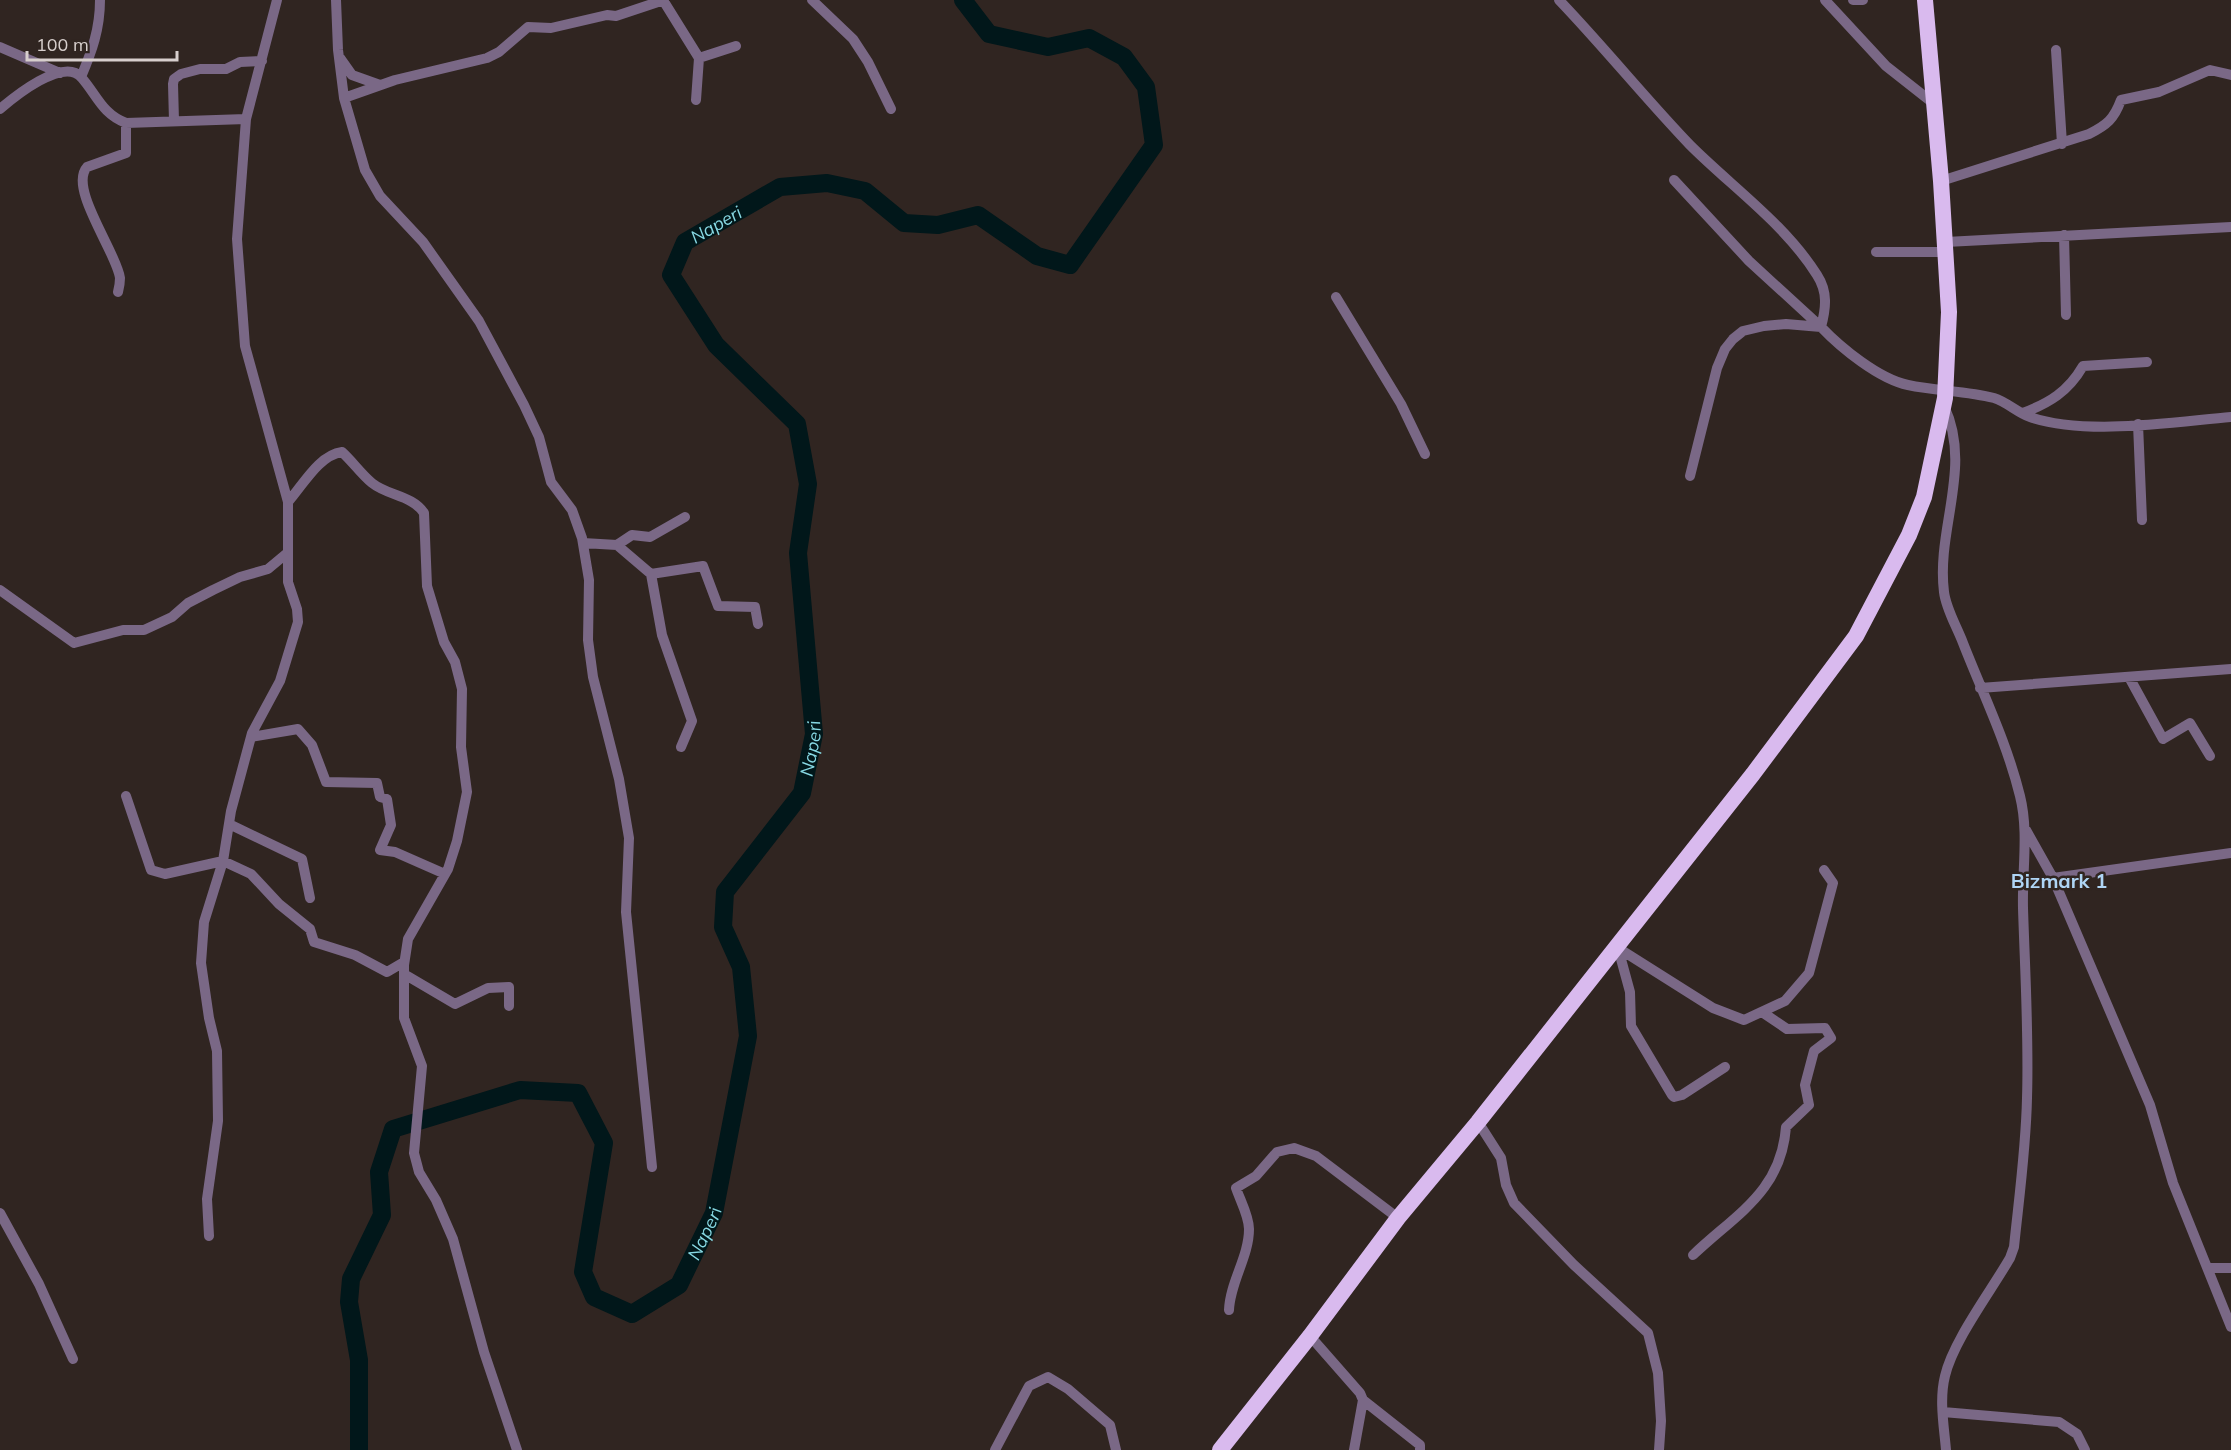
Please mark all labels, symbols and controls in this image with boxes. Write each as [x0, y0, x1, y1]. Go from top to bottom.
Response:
scale bar [27, 24, 177, 62]
text: 100 m [36, 33, 89, 56]
water label: Naperi [686, 200, 746, 248]
water label: Naperi [794, 719, 826, 778]
district label: Bizmark 1 [2011, 868, 2107, 893]
water label: Naperi [682, 1205, 726, 1263]

